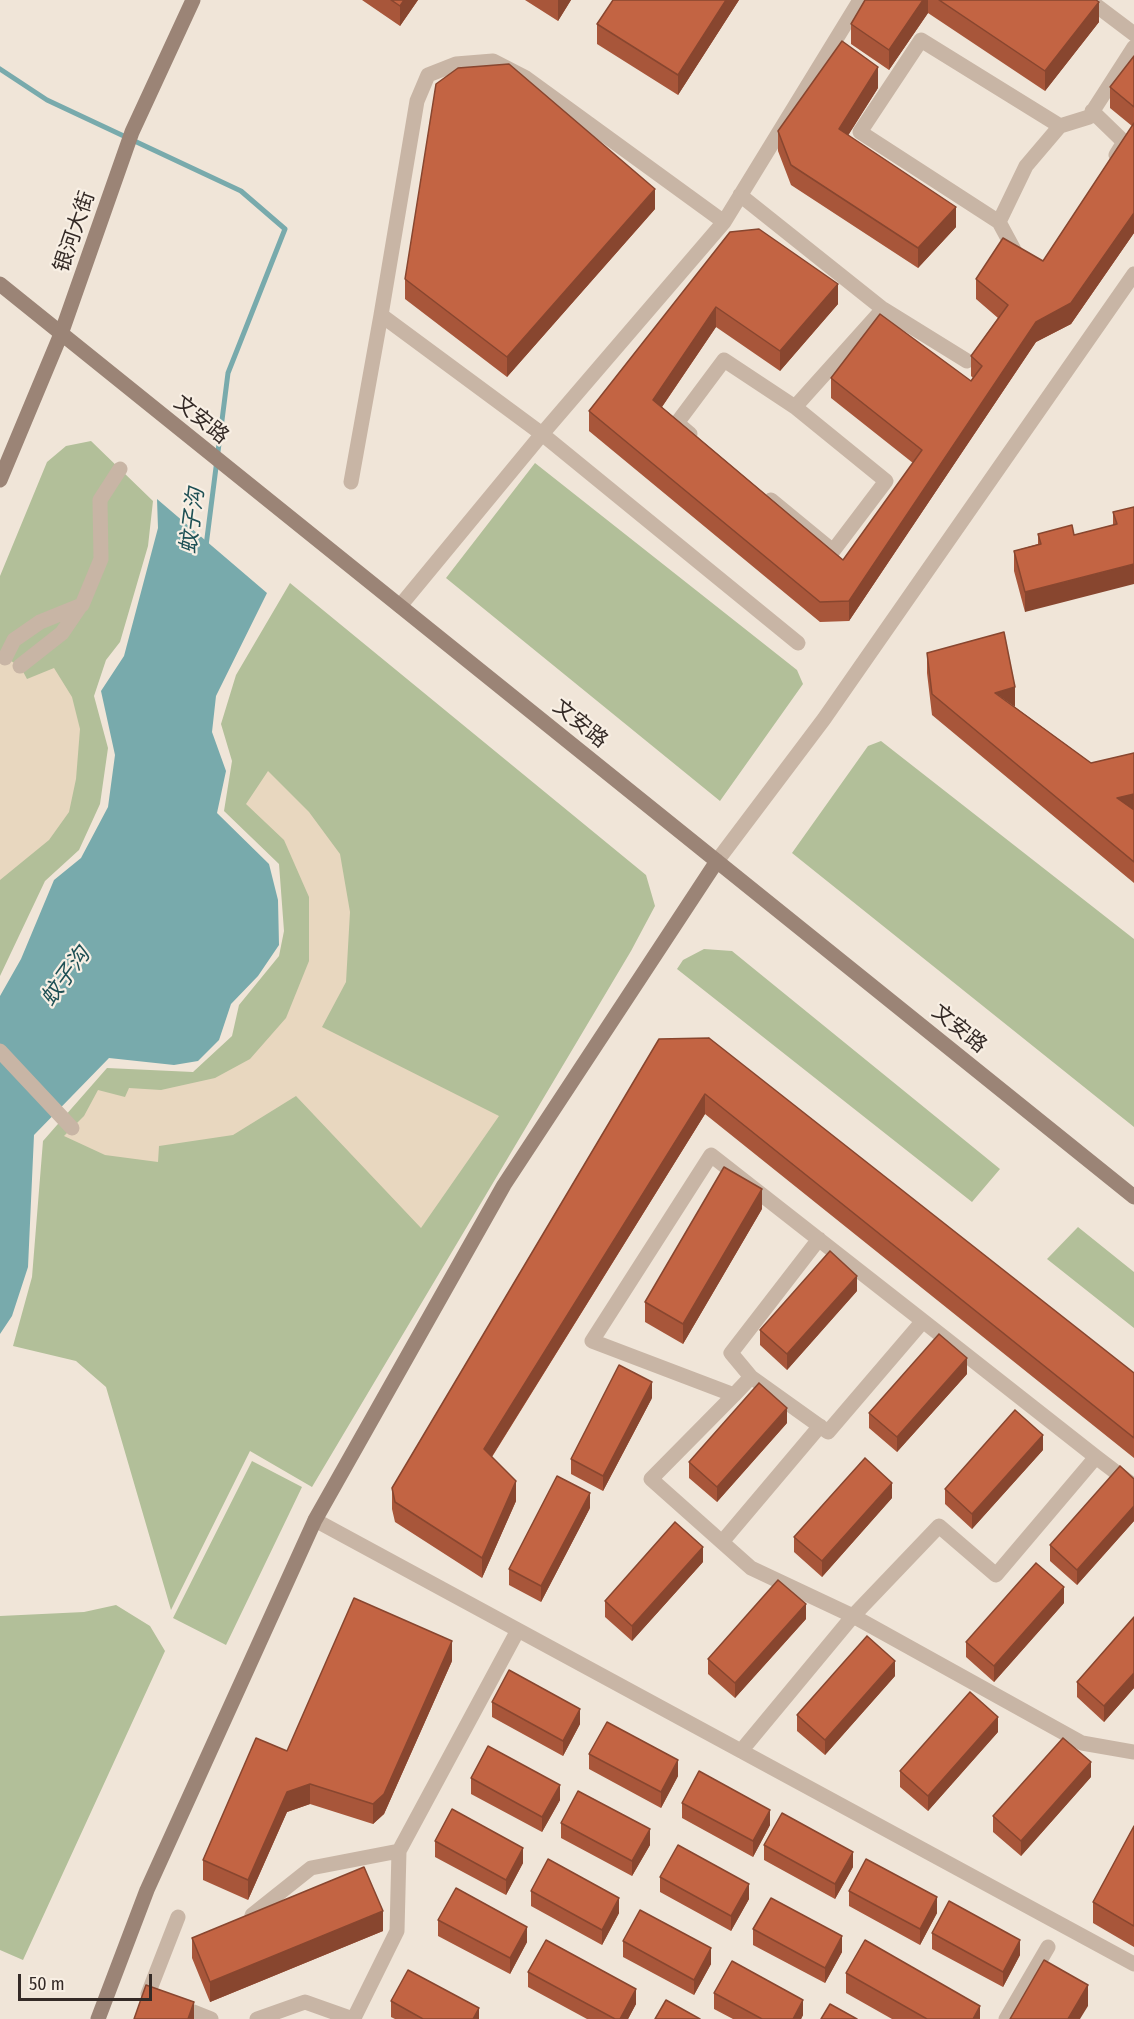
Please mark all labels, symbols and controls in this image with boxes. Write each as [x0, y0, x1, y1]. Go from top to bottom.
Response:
street label: 银河大街 [49, 188, 101, 276]
street label: 文安路 [169, 390, 233, 450]
water label: 蚊子沟 [176, 487, 210, 555]
street label: 文安路 [548, 694, 612, 754]
water label: 蚊子沟 [36, 943, 96, 1011]
street label: 文安路 [927, 999, 991, 1059]
scale bar [21, 1962, 154, 2000]
text: 50 m [29, 1973, 65, 1995]

